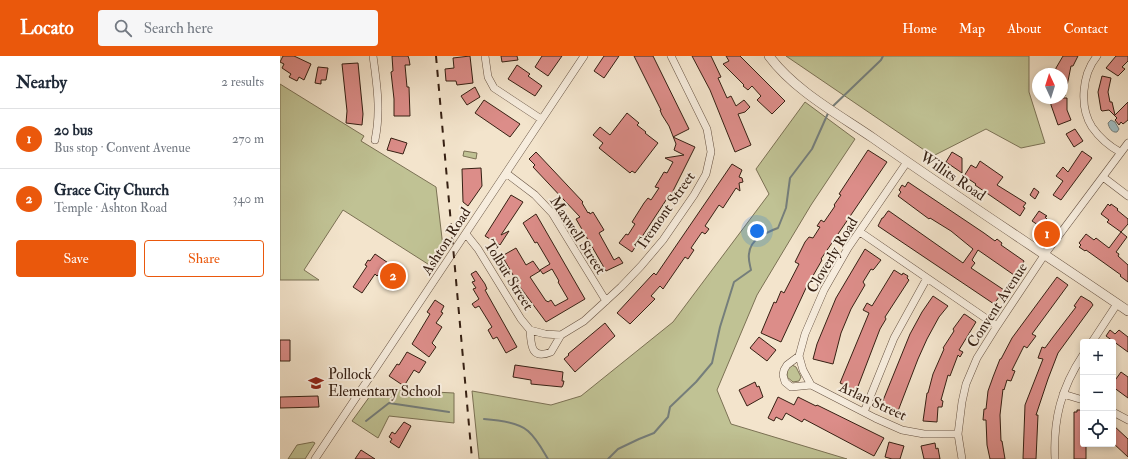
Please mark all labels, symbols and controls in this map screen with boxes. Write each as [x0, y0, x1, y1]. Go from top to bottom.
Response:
search box [98, 10, 378, 46]
text: Locato [20, 16, 74, 40]
icon: search [112, 17, 134, 39]
text: Search here [144, 19, 213, 38]
text: Home [902, 20, 937, 37]
text: Map [959, 20, 985, 37]
text: About [1007, 20, 1041, 37]
text: Contact [1063, 20, 1108, 37]
north arrow [1032, 68, 1068, 104]
text: Nearby [16, 72, 67, 93]
text: 2 results [221, 74, 264, 90]
text: 20 bus [54, 121, 93, 140]
text: 1 [27, 131, 31, 147]
text: 270 m [232, 131, 264, 147]
text: Bus stop · Convent Avenue [54, 140, 190, 156]
street label: Willits Road [915, 147, 990, 206]
street label: Tremont Street [631, 168, 700, 254]
text: Grace City Church [54, 181, 169, 200]
text: 2 [26, 191, 32, 207]
text: 340 m [233, 191, 264, 207]
street label: Maxwell Street [545, 192, 610, 278]
text: Temple · Ashton Road [54, 200, 167, 216]
street label: Ashton Road [417, 203, 476, 279]
street label: Cloverly Road [802, 213, 863, 297]
pin: 1 [1034, 219, 1060, 249]
your location [747, 221, 767, 241]
street label: Tolbut Street [480, 237, 538, 314]
button: Save [16, 240, 136, 277]
button: Share [144, 240, 264, 277]
street label: Convent Avenue [963, 259, 1032, 351]
pin: 2 [380, 261, 406, 291]
map controls [1080, 339, 1116, 447]
button: + [1080, 339, 1116, 375]
place label: Pollock Elementary School [328, 365, 441, 401]
school or university icon: Pollock Elementary School [307, 374, 325, 392]
button: − [1080, 375, 1116, 411]
street label: Arlan Street [835, 377, 910, 425]
button: locate [1080, 411, 1116, 447]

